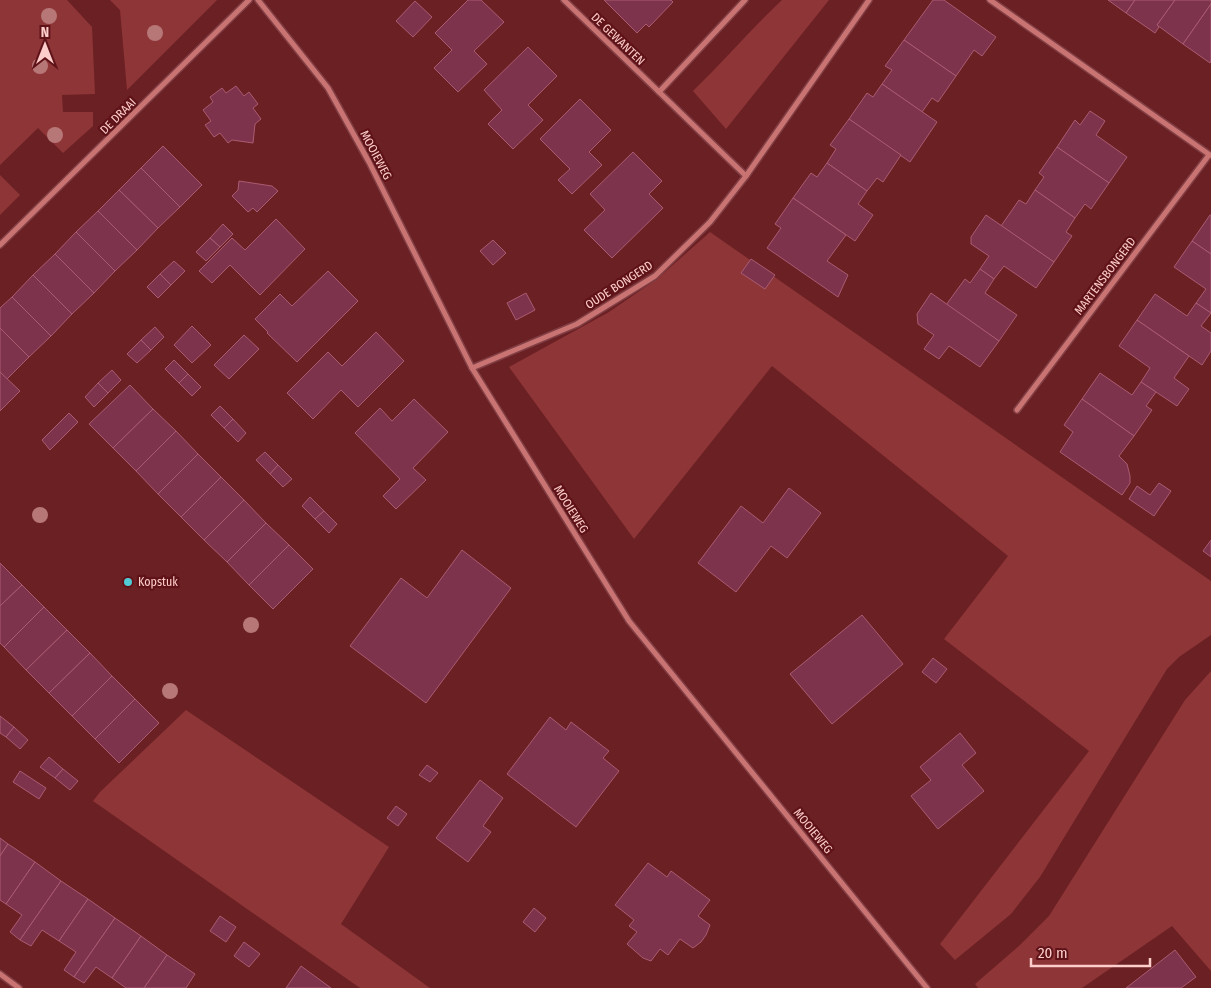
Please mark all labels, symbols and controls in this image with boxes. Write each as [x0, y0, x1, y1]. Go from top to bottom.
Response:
street label: DE GEWANTEN [588, 10, 648, 68]
north arrow [20, 20, 70, 70]
text: N [41, 24, 49, 41]
street label: DE DRAAI [97, 95, 139, 137]
street label: MOOIEWEG [357, 128, 395, 182]
street label: MARTENSBONGERD [1071, 235, 1139, 317]
street label: OUDE BONGERD [583, 258, 655, 312]
street label: MOOIEWEG [551, 483, 591, 536]
place label: Kopstuk [138, 575, 178, 589]
marker: Kopstuk [122, 576, 134, 588]
street label: MOOIEWEG [791, 806, 835, 856]
scale bar [1031, 936, 1150, 968]
text: 20 m [1038, 944, 1068, 962]

